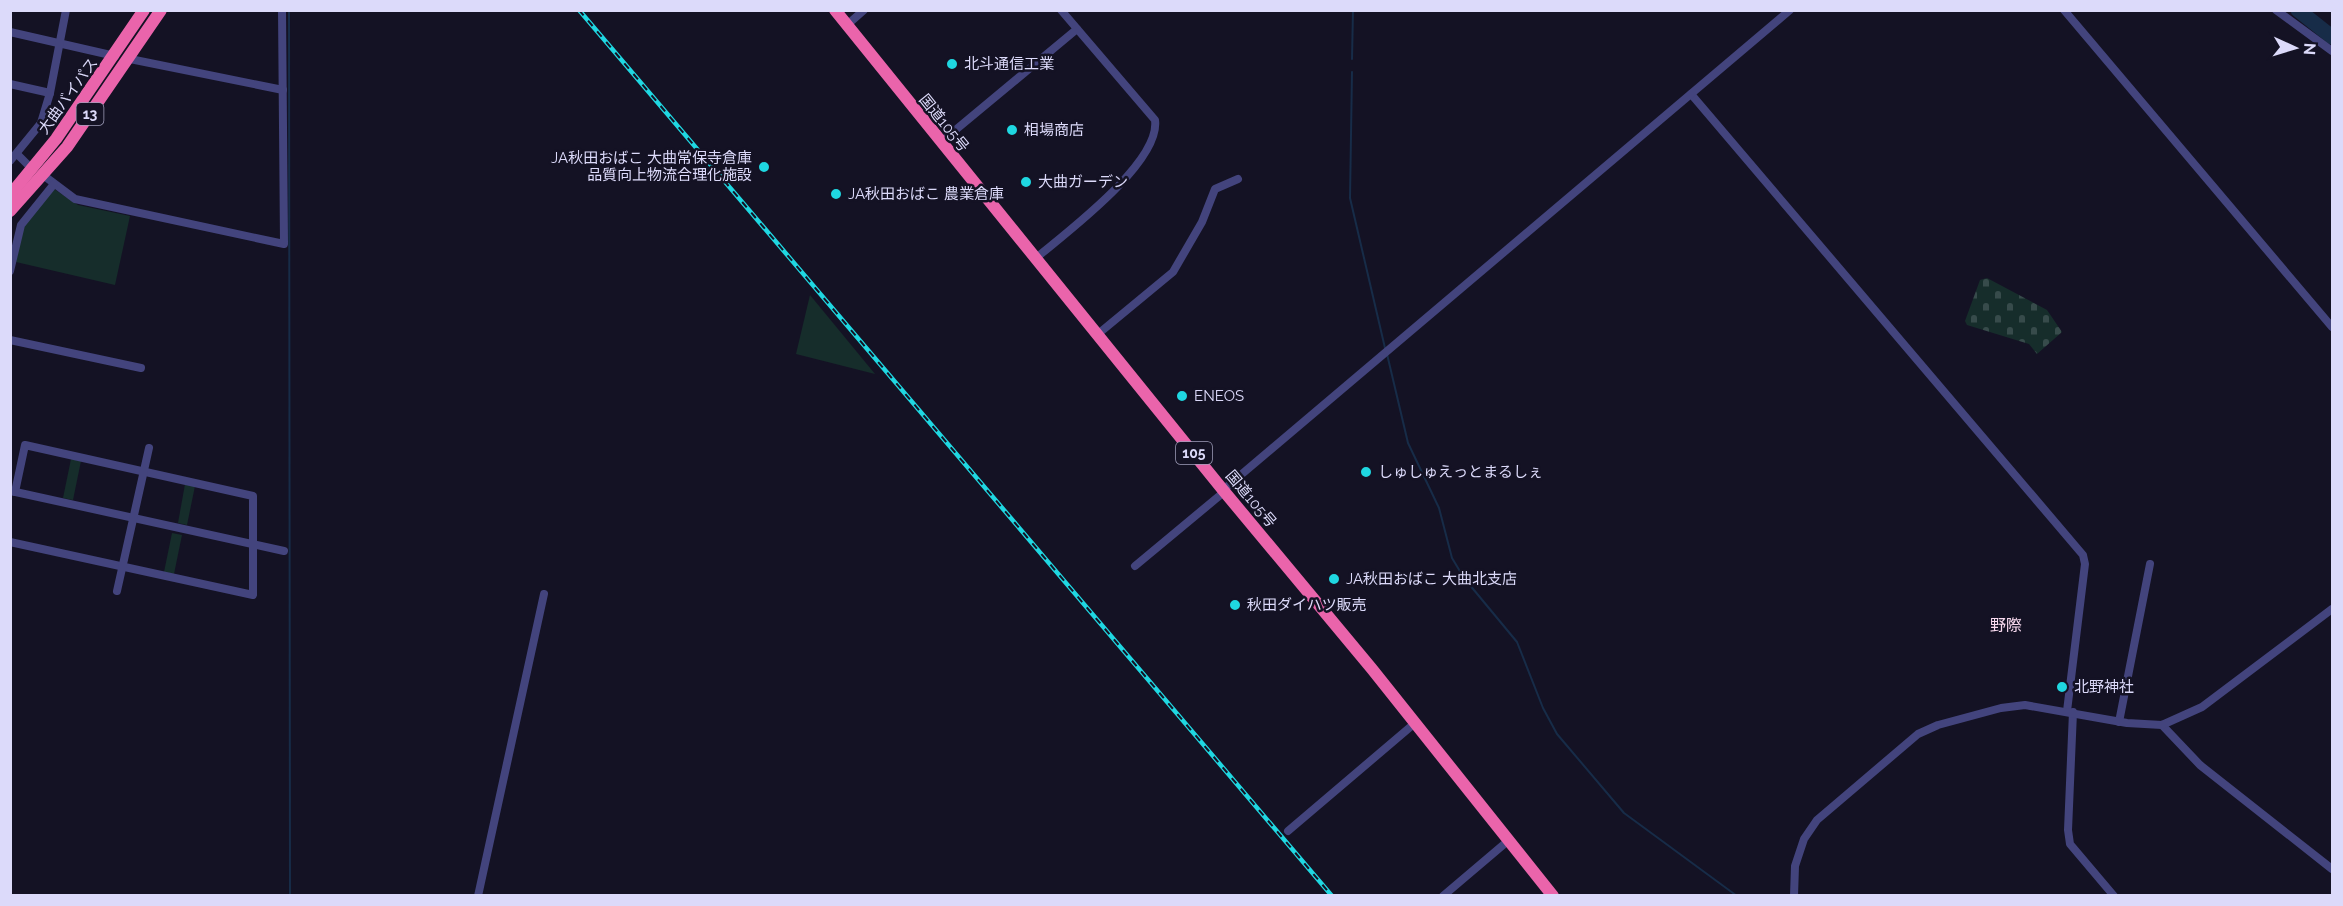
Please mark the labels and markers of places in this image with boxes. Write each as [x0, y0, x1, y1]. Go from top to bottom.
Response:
place label: 北斗通信工業 [964, 55, 1054, 73]
marker: 北斗通信工業 [945, 57, 959, 71]
place label: 相場商店 [1024, 121, 1084, 139]
marker: 相場商店 [1005, 123, 1019, 137]
place label: JA秋田おばこ 大曲常保寺倉庫 品質向上物流合理化施設 [551, 149, 752, 184]
marker: JA秋田おばこ 大曲常保寺倉庫 品質向上物流合理化施設 [757, 160, 771, 174]
place label: 大曲ガーデン [1038, 173, 1128, 191]
marker: 大曲ガーデン [1019, 175, 1033, 189]
place label: JA秋田おばこ 農業倉庫 [848, 185, 1004, 203]
marker: JA秋田おばこ 農業倉庫 [829, 187, 843, 201]
place label: ENEOS [1194, 387, 1244, 405]
marker: ENEOS [1175, 389, 1189, 403]
place label: しゅしゅえっとまるしぇ [1378, 463, 1543, 481]
marker: しゅしゅえっとまるしぇ [1359, 465, 1373, 479]
place label: JA秋田おばこ 大曲北支店 [1346, 570, 1517, 588]
marker: JA秋田おばこ 大曲北支店 [1327, 572, 1341, 586]
place label: 秋田ダイハツ販売 [1247, 596, 1367, 614]
marker: 秋田ダイハツ販売 [1228, 598, 1242, 612]
place label: 北野神社 [2074, 678, 2134, 696]
marker: 北野神社 [2055, 680, 2069, 694]

